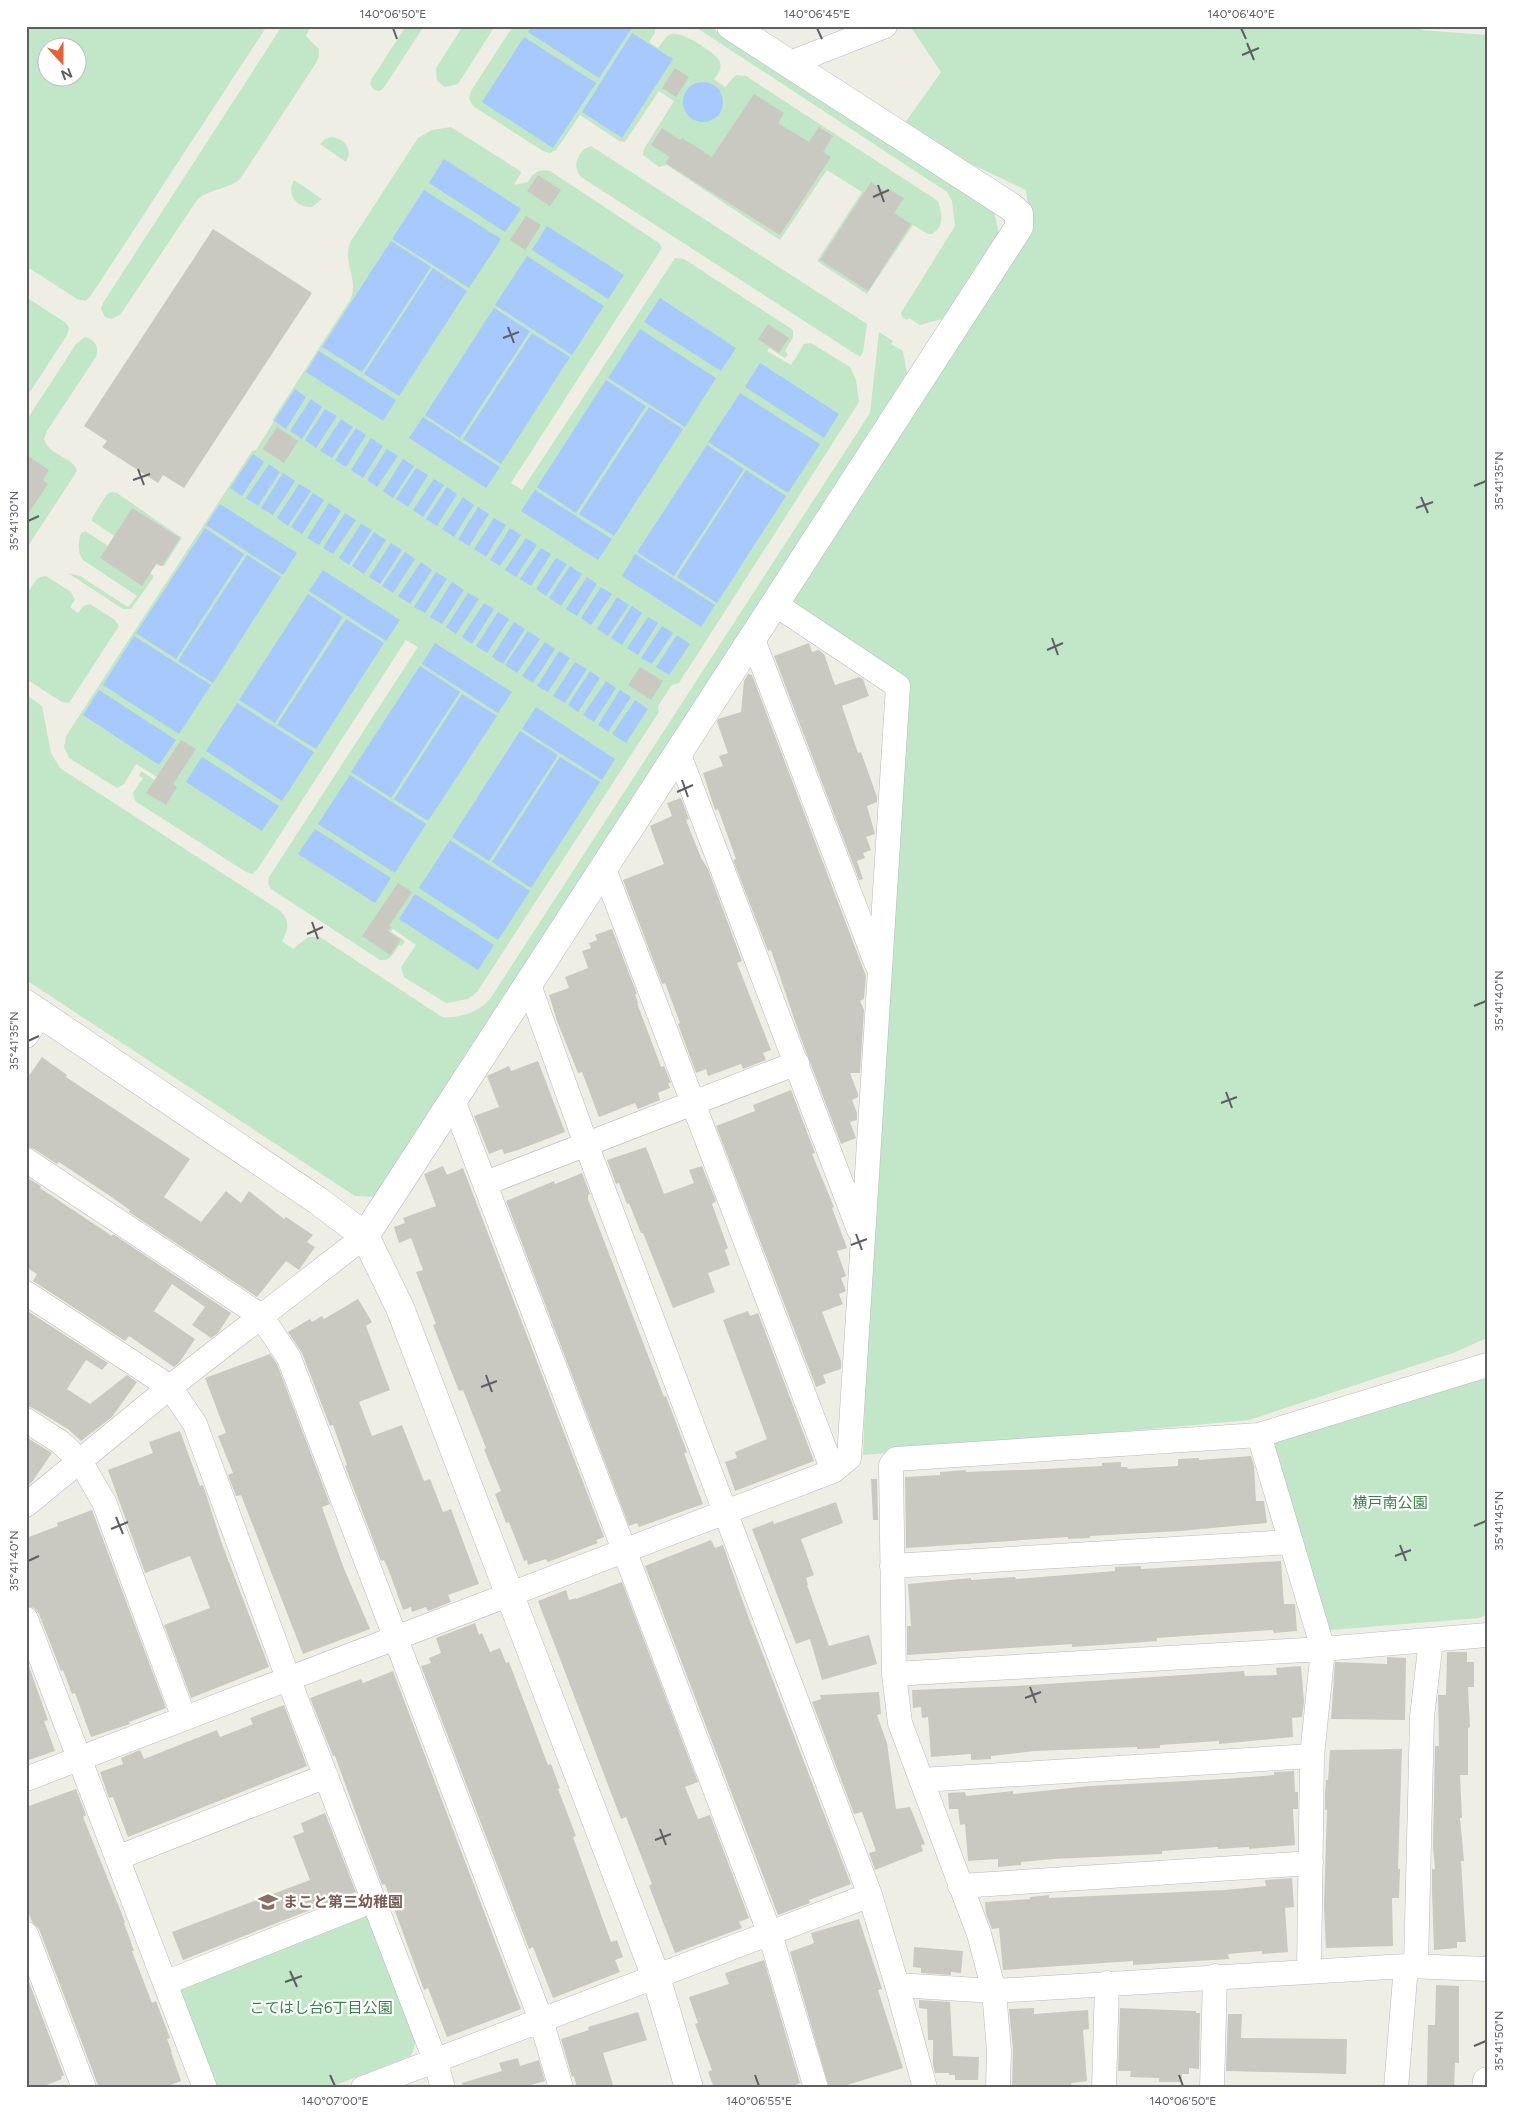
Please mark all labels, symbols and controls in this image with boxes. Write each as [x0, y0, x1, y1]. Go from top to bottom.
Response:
text: 140°06'50"E [360, 7, 426, 21]
text: 140°06'45"E [784, 7, 850, 21]
text: 140°06'40"E [1207, 7, 1275, 21]
north arrow [38, 38, 88, 88]
text: N [58, 64, 75, 84]
text: 35°41'35"N [1492, 451, 1506, 511]
text: 35°41'30"N [7, 491, 21, 551]
text: 35°41'40"N [1492, 971, 1506, 1031]
text: 35°41'35"N [7, 1011, 21, 1071]
text: 35°41'45"N [1492, 1491, 1506, 1551]
park label: 横戸南公園 [1352, 1494, 1428, 1512]
text: 35°41'40"N [7, 1531, 21, 1591]
school or university icon: まこと第三幼稚園 [257, 1891, 279, 1913]
place label: まこと第三幼稚園 [283, 1893, 403, 1911]
park label: こてはし台6丁目公園 [249, 1999, 393, 2017]
text: 35°41'50"N [1492, 2011, 1506, 2071]
text: 140°07'00"E [301, 2094, 369, 2108]
text: 140°06'55"E [726, 2094, 792, 2108]
text: 140°06'50"E [1150, 2094, 1216, 2108]

